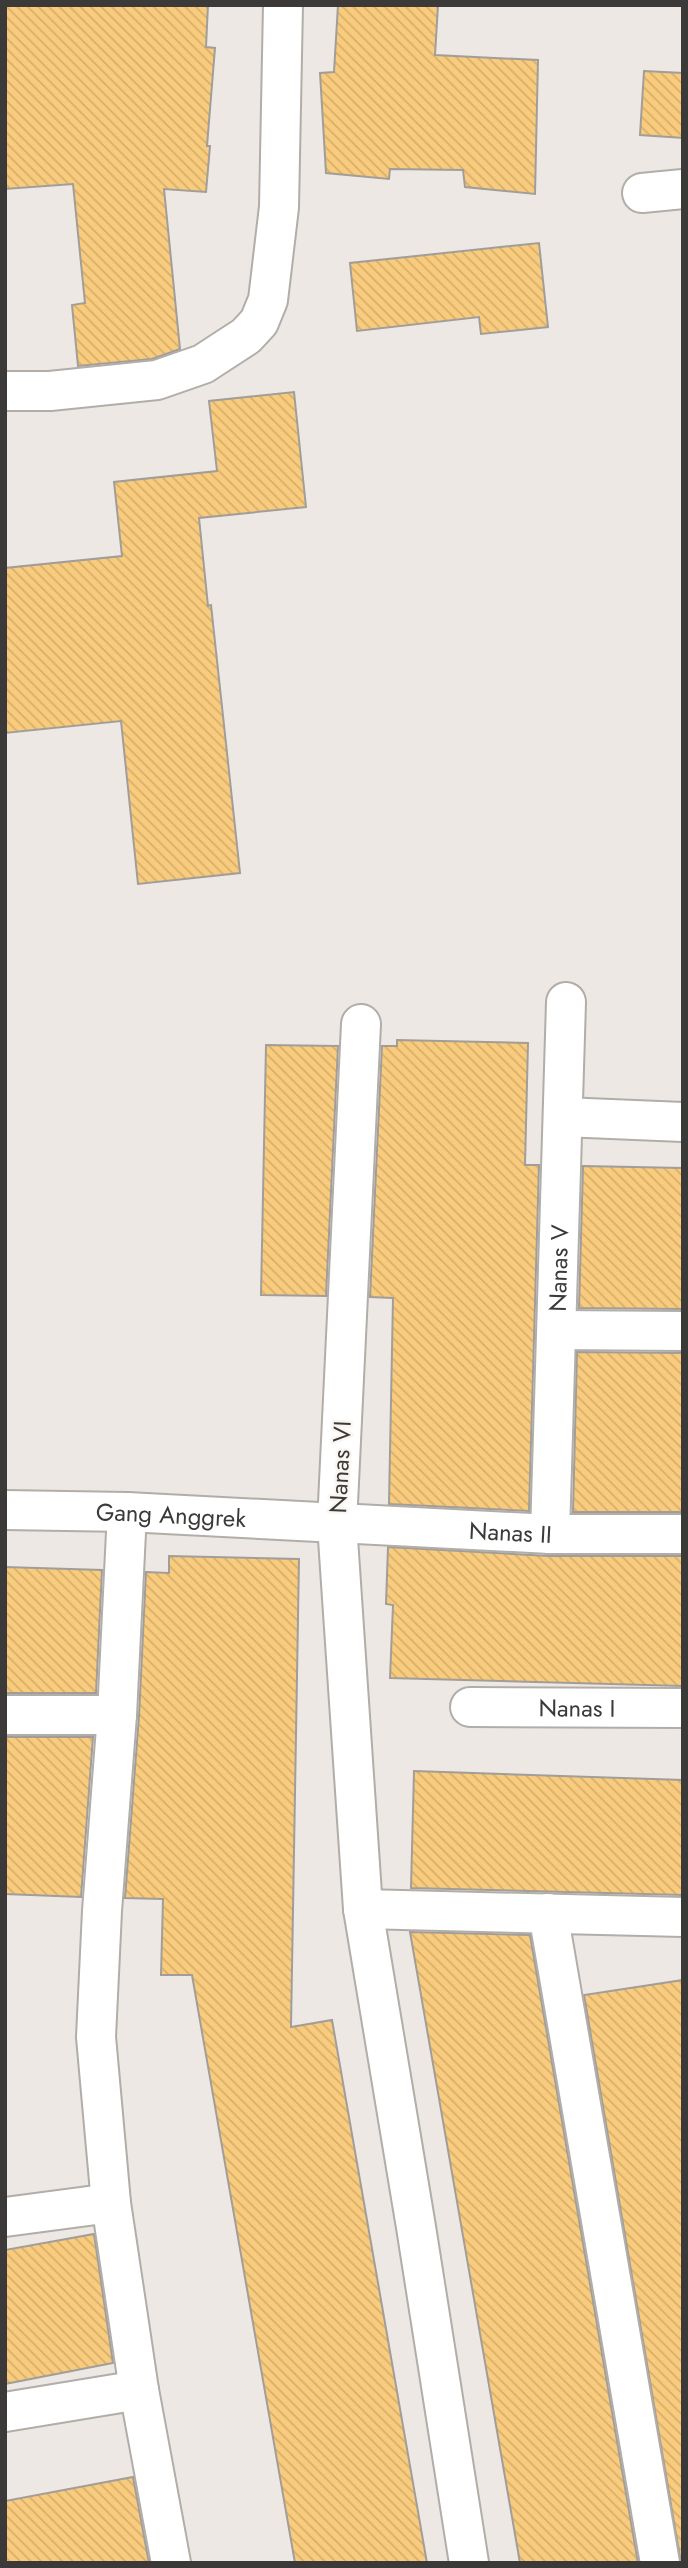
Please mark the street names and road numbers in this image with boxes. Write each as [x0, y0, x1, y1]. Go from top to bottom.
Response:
street label: Nanas V [539, 1224, 577, 1312]
street label: Nanas VI [320, 1420, 360, 1514]
street label: Gang Anggrek [96, 1494, 247, 1536]
street label: Nanas II [468, 1512, 553, 1552]
street label: Nanas I [538, 1690, 616, 1725]

